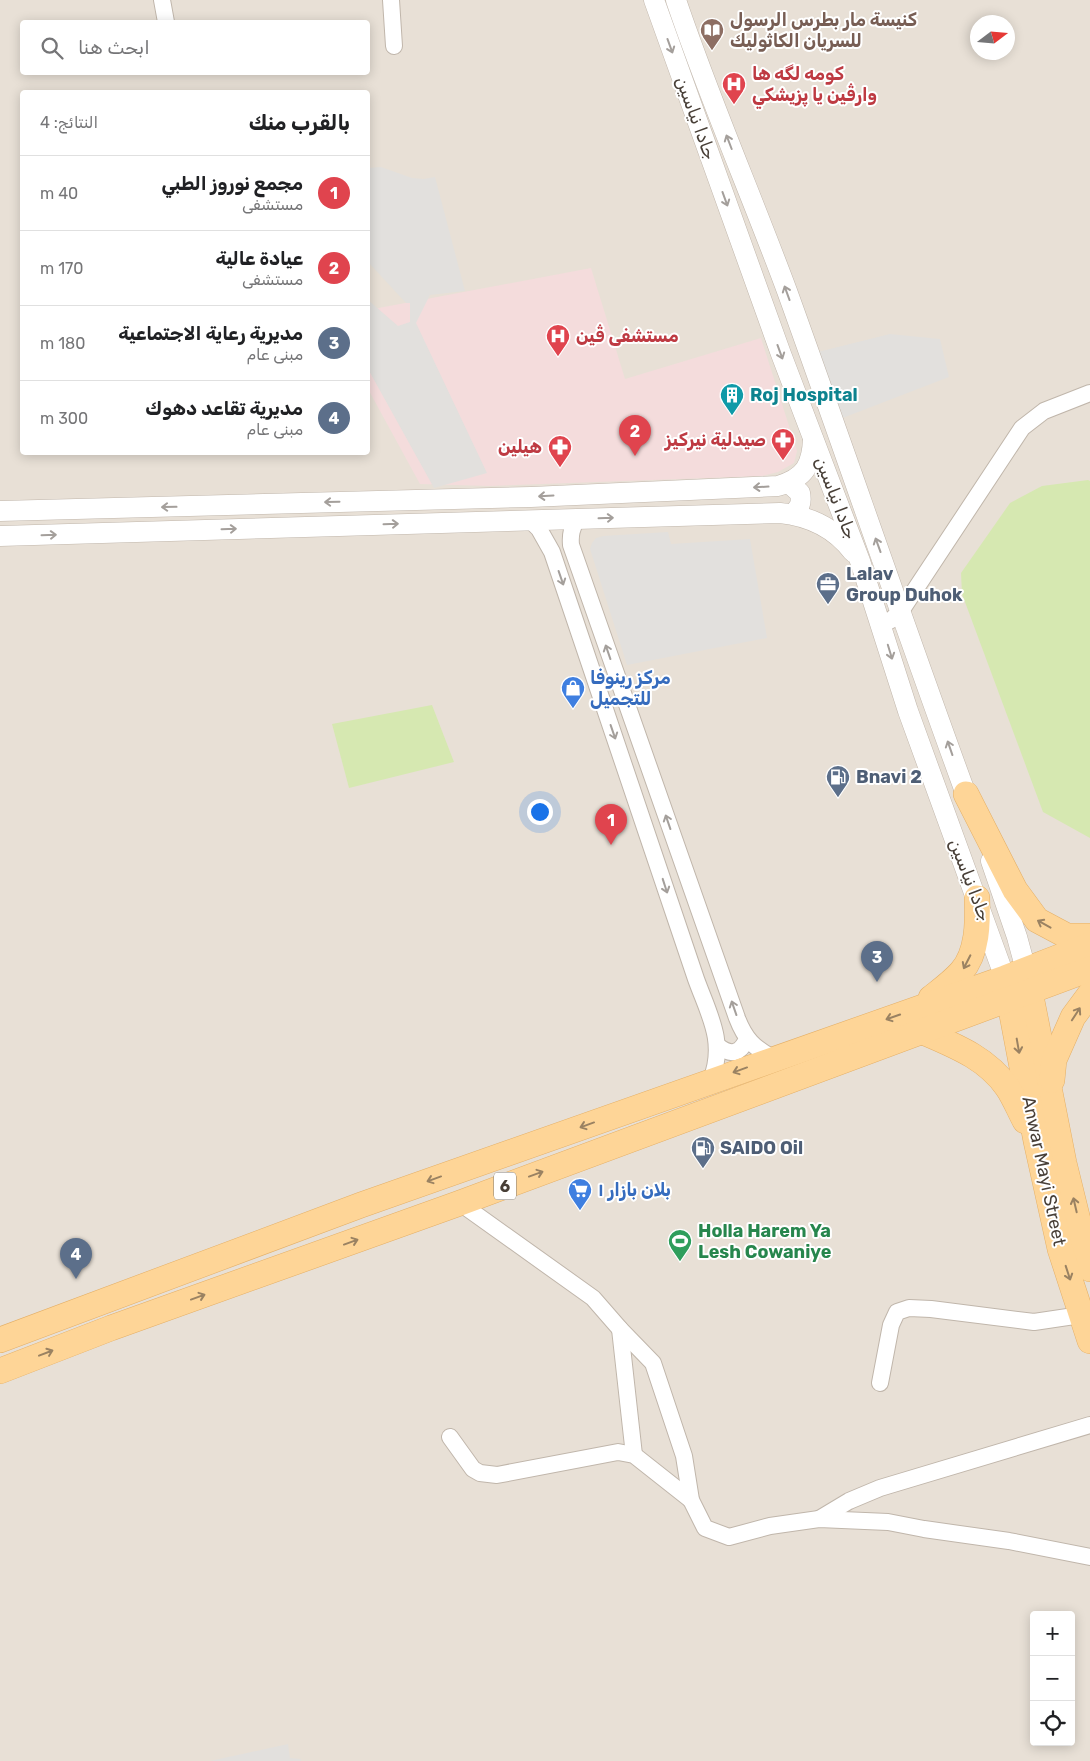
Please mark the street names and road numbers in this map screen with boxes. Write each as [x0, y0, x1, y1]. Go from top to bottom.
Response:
street label: جادا نیاسین [671, 74, 721, 162]
street label: جادا نیاسین [810, 454, 862, 542]
street label: جادا نیاسین [944, 836, 996, 924]
street label: Anwar Mayi Street [1017, 1094, 1071, 1248]
road number: 6 [494, 1172, 516, 1200]

